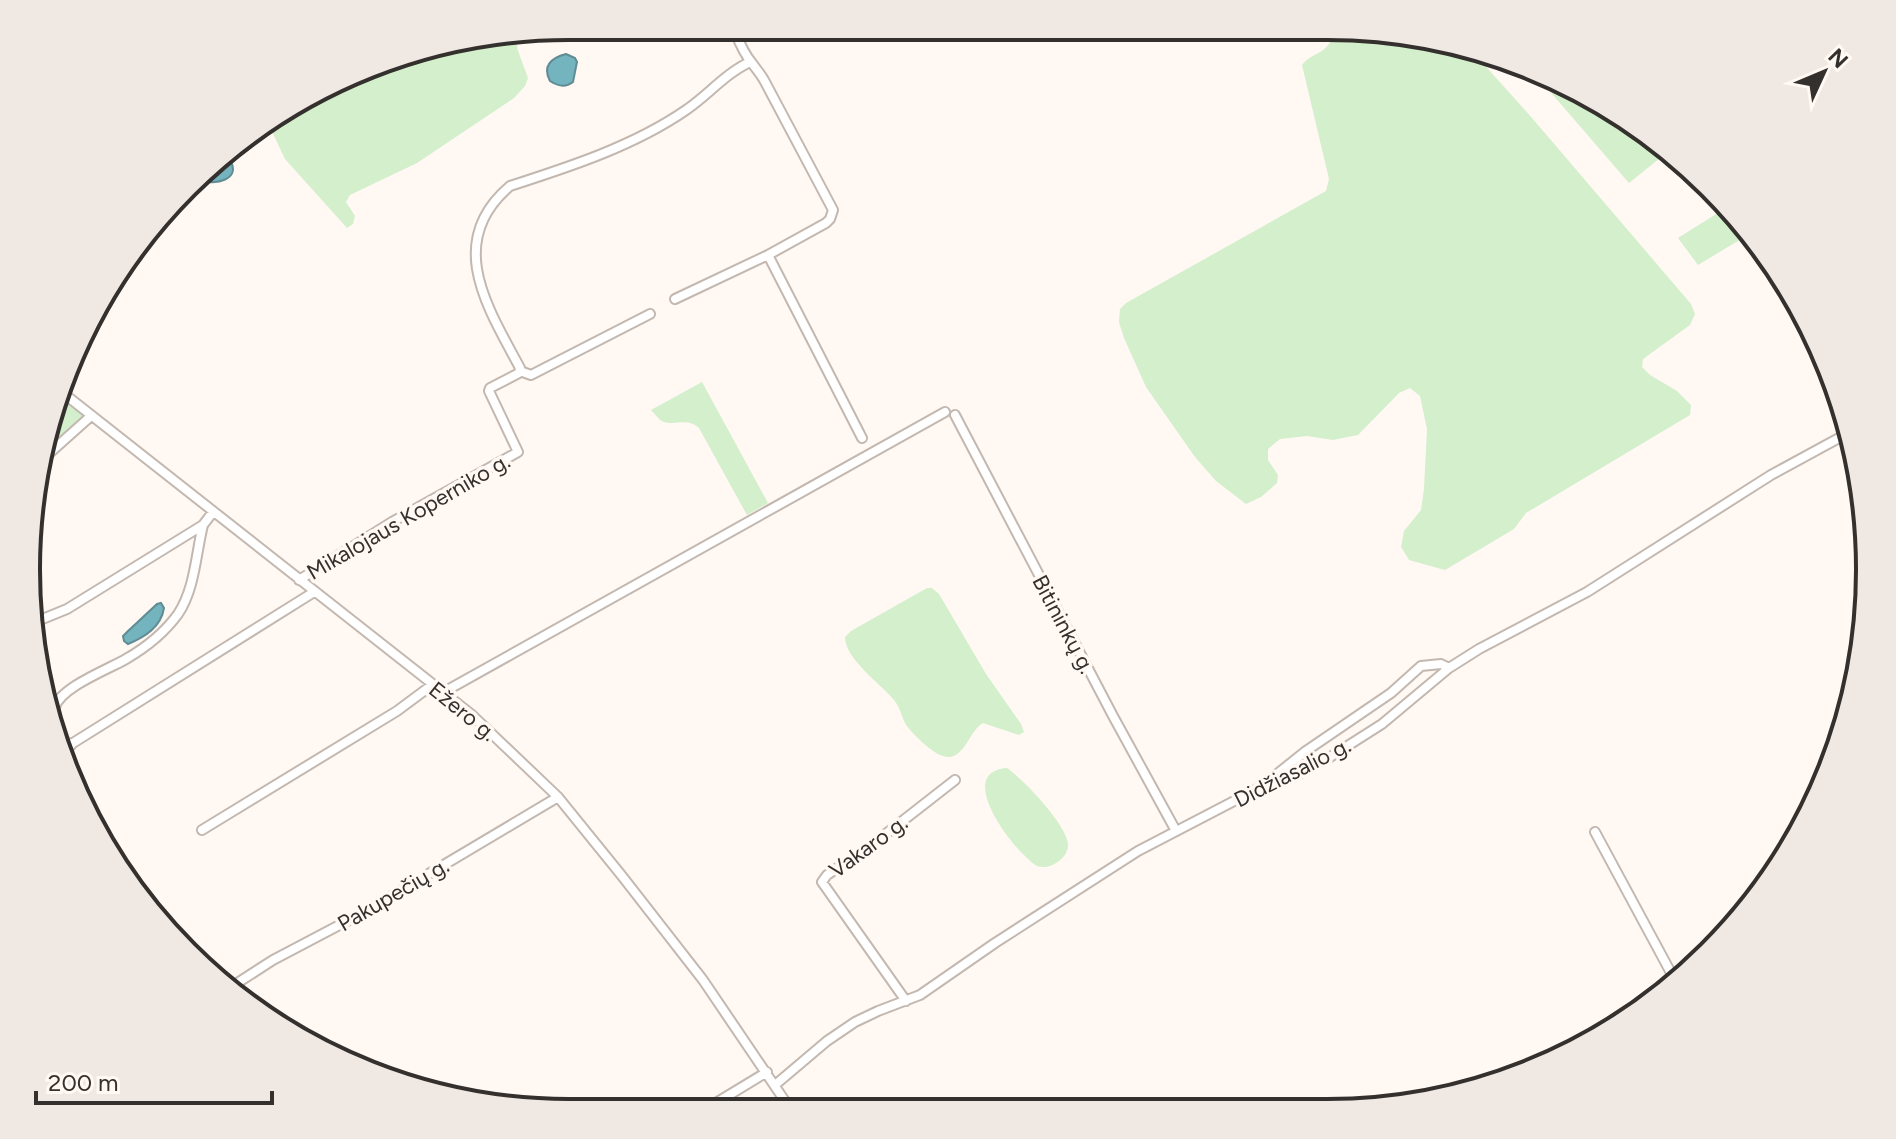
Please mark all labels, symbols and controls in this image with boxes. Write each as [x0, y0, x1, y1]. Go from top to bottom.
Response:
north arrow [1784, 32, 1864, 112]
text: N [1822, 43, 1854, 74]
street label: Mikalojaus Koperniko g. [302, 447, 515, 586]
street label: Bitininkų g. [1026, 570, 1101, 678]
street label: Ežero g. [424, 676, 502, 747]
street label: Didžiasalio g. [1229, 732, 1355, 813]
street label: Vakaro g. [824, 809, 913, 884]
street label: Pakupečių g. [333, 852, 454, 937]
scale bar [36, 1055, 272, 1105]
text: 200 m [48, 1068, 119, 1097]

